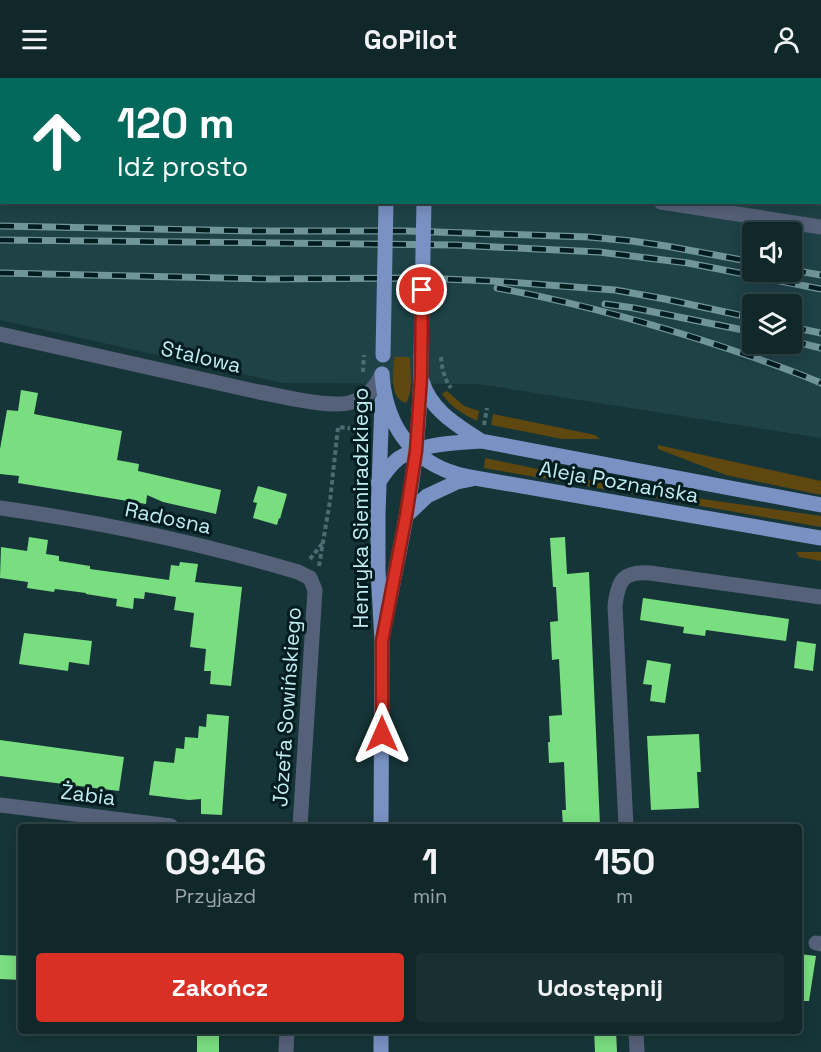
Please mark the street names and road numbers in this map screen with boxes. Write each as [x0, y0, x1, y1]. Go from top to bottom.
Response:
street label: Stalowa [159, 334, 244, 379]
street label: Henryka Siemiradzkiego [347, 387, 374, 629]
street label: Aleja Poznańska [537, 454, 701, 509]
street label: Radosna [122, 495, 214, 540]
street label: Józefa Sowińskiego [266, 606, 307, 808]
street label: Żabia [59, 778, 117, 811]

